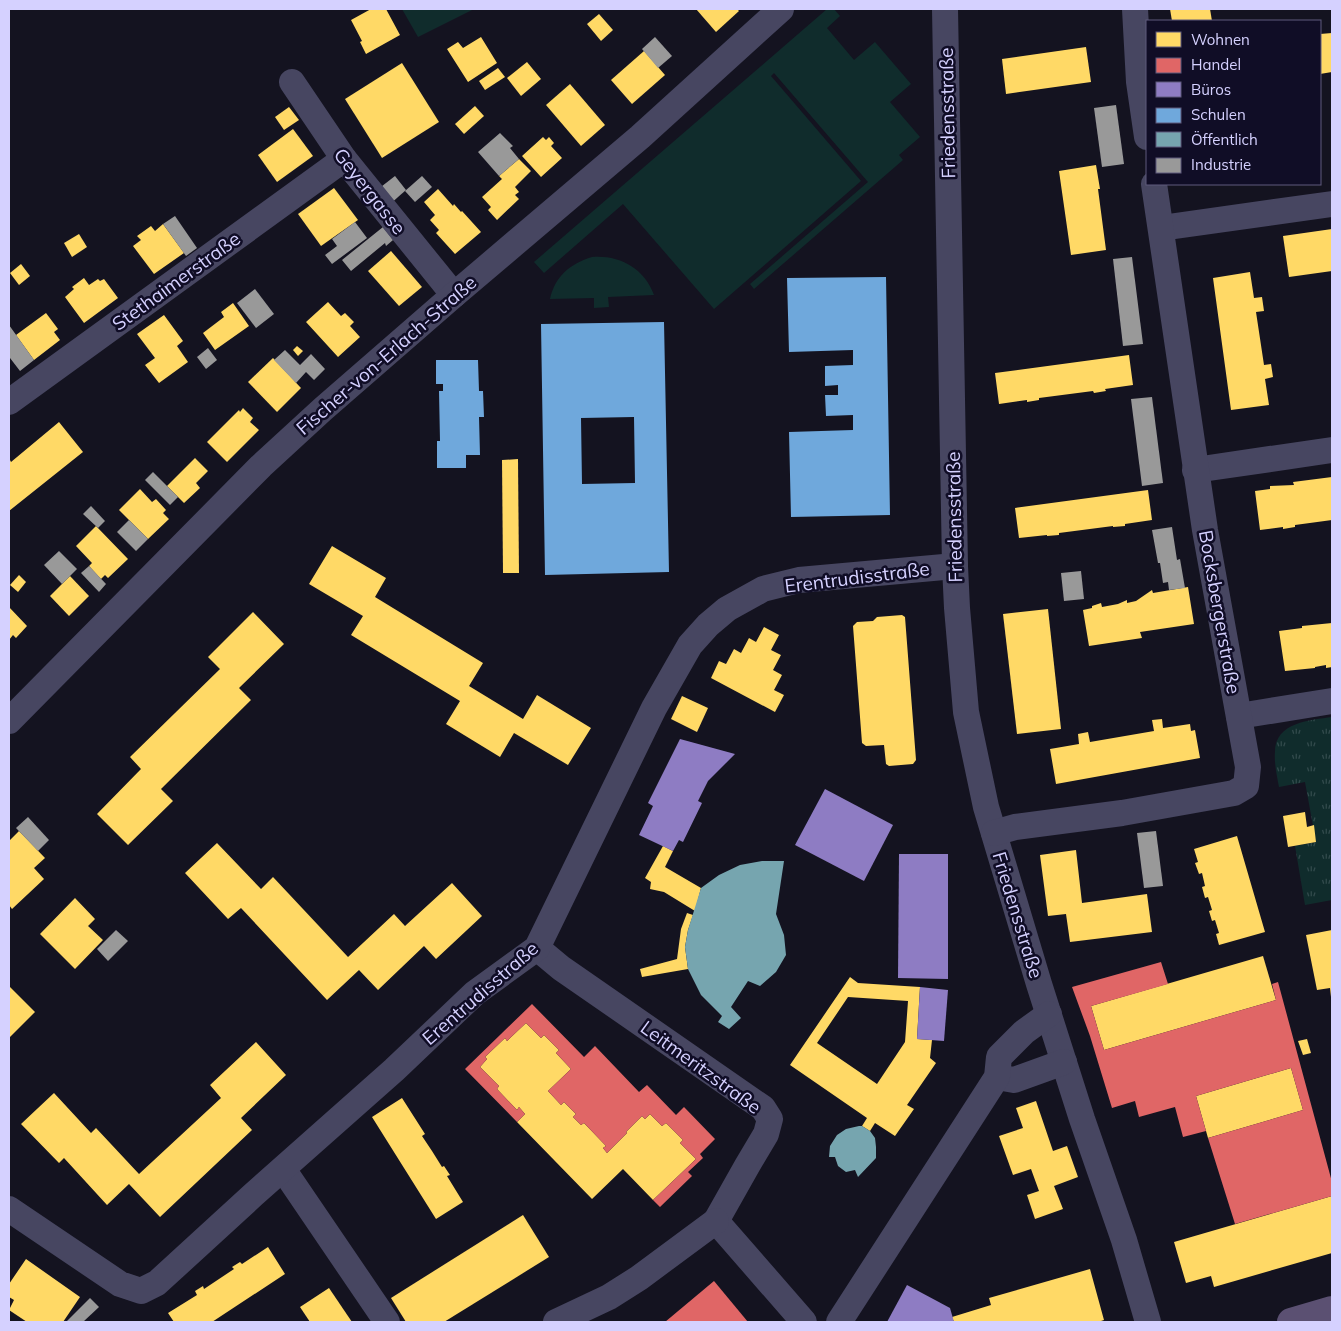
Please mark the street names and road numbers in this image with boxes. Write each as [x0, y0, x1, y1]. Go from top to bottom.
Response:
street label: Friedensstraße [934, 47, 960, 179]
street label: Geyergasse [329, 143, 411, 239]
street label: Stethaimerstraße [107, 226, 245, 336]
street label: Fischer-von-Erlach-Straße [291, 270, 481, 440]
street label: Friedensstraße [941, 451, 967, 583]
street label: Bocksbergerstraße [1194, 528, 1246, 696]
street label: Erentrudisstraße [783, 556, 931, 598]
street label: Friedensstraße [987, 849, 1049, 981]
street label: Erentrudisstraße [417, 936, 543, 1050]
street label: Leitmeritzstraße [636, 1015, 766, 1119]

